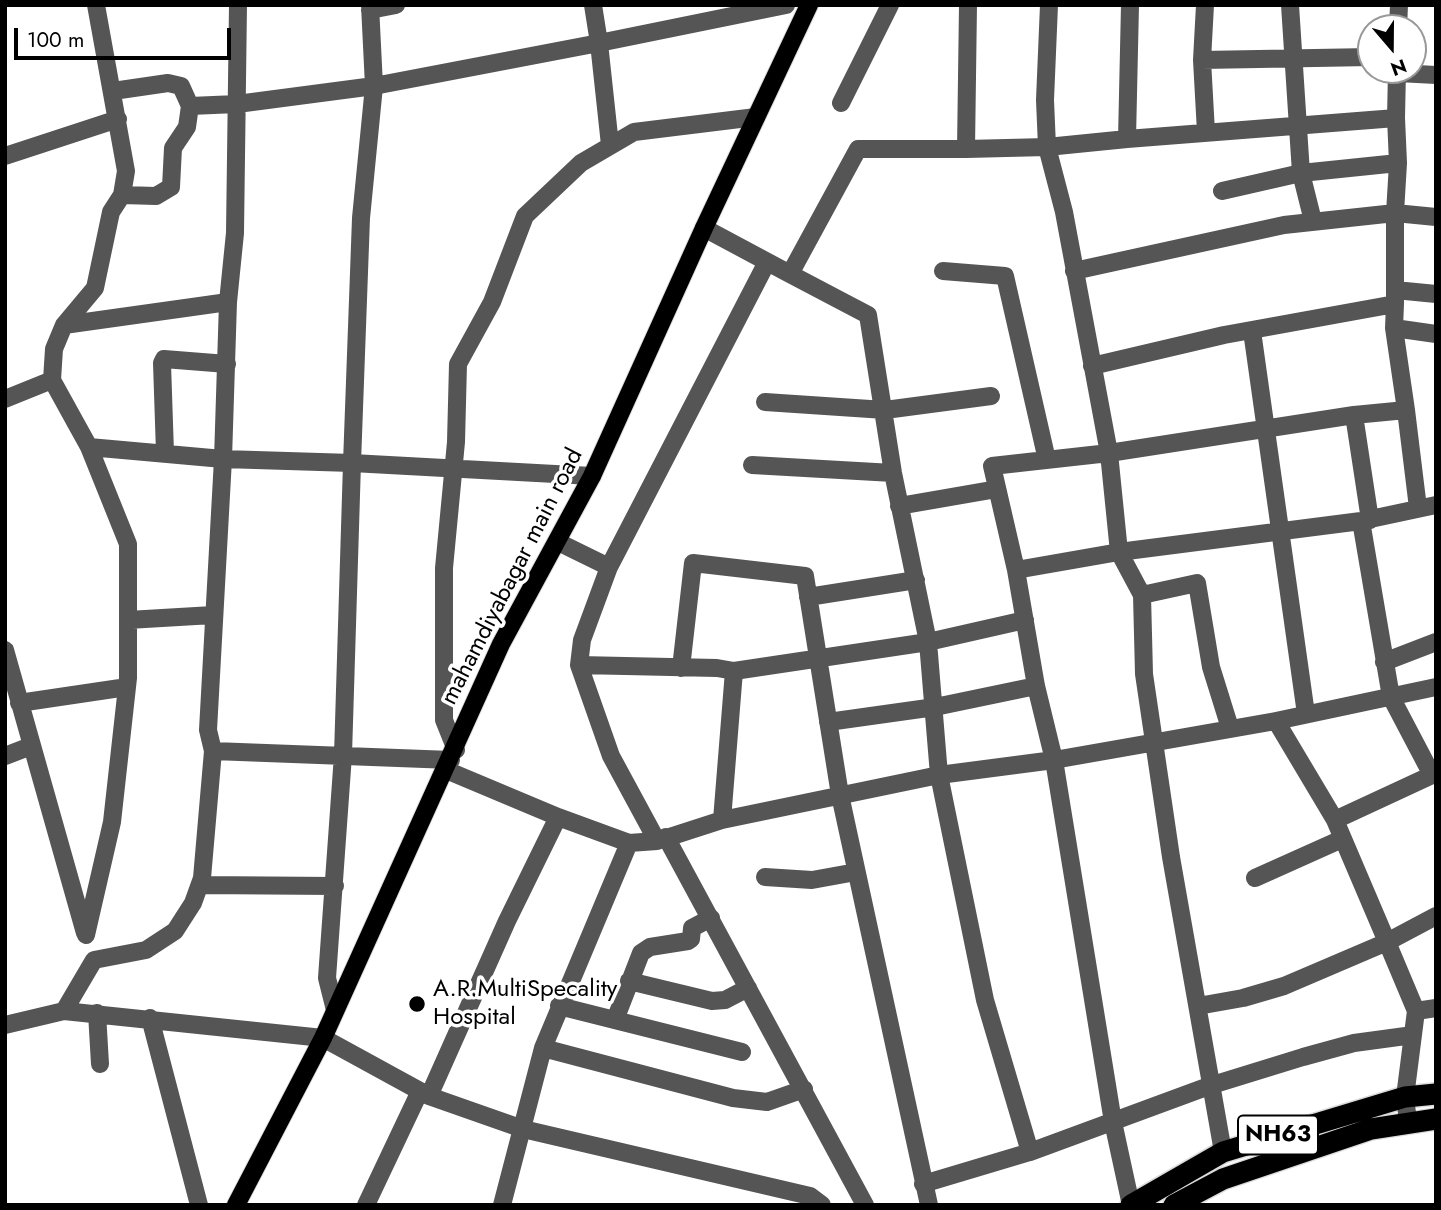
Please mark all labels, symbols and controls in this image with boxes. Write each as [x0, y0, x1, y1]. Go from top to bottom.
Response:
scale bar [18, 14, 234, 58]
north arrow [1357, 14, 1427, 84]
text: 100 m [27, 25, 84, 55]
text: N [1387, 52, 1410, 83]
street label: mahamdiyabagar main road [436, 444, 590, 710]
place label: A.R.MultiSpecality Hospital [433, 976, 617, 1032]
marker: A.R.MultiSpecality Hospital [407, 994, 427, 1014]
road number: NH63 [1238, 1116, 1318, 1154]

